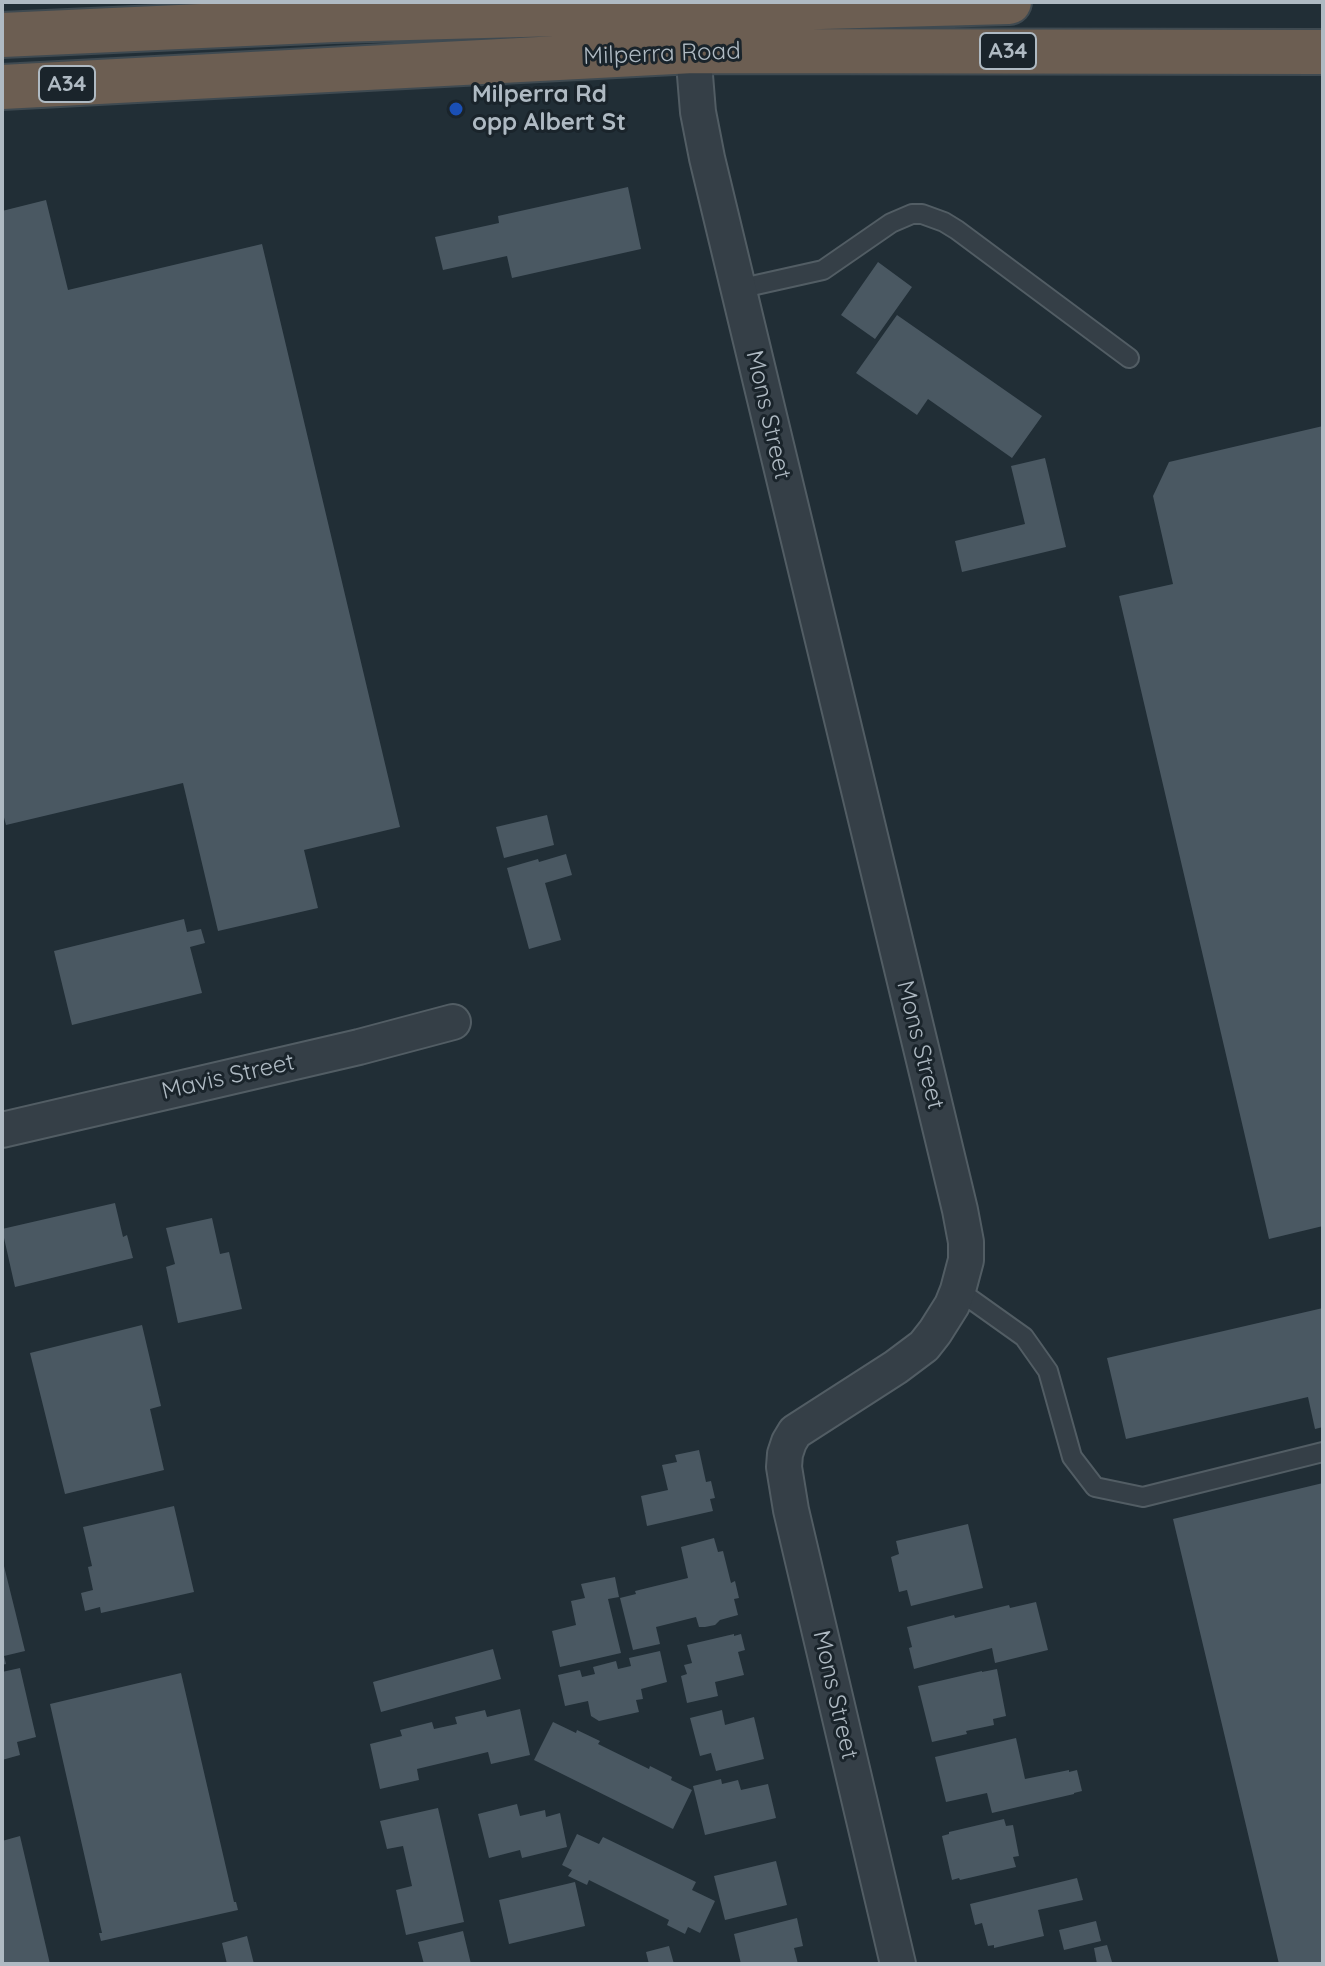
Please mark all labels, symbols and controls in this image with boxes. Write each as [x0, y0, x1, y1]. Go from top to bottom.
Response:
road number: A34 [980, 33, 1036, 69]
street label: Milperra Road [583, 37, 741, 71]
road number: A34 [39, 66, 95, 102]
place label: Milperra Rd opp Albert St [472, 81, 626, 137]
marker: Milperra Rd opp Albert St [447, 100, 465, 118]
street label: Mons Street [739, 348, 797, 482]
street label: Mons Street [890, 978, 950, 1112]
street label: Mavis Street [159, 1048, 297, 1106]
street label: Mons Street [806, 1628, 864, 1762]

